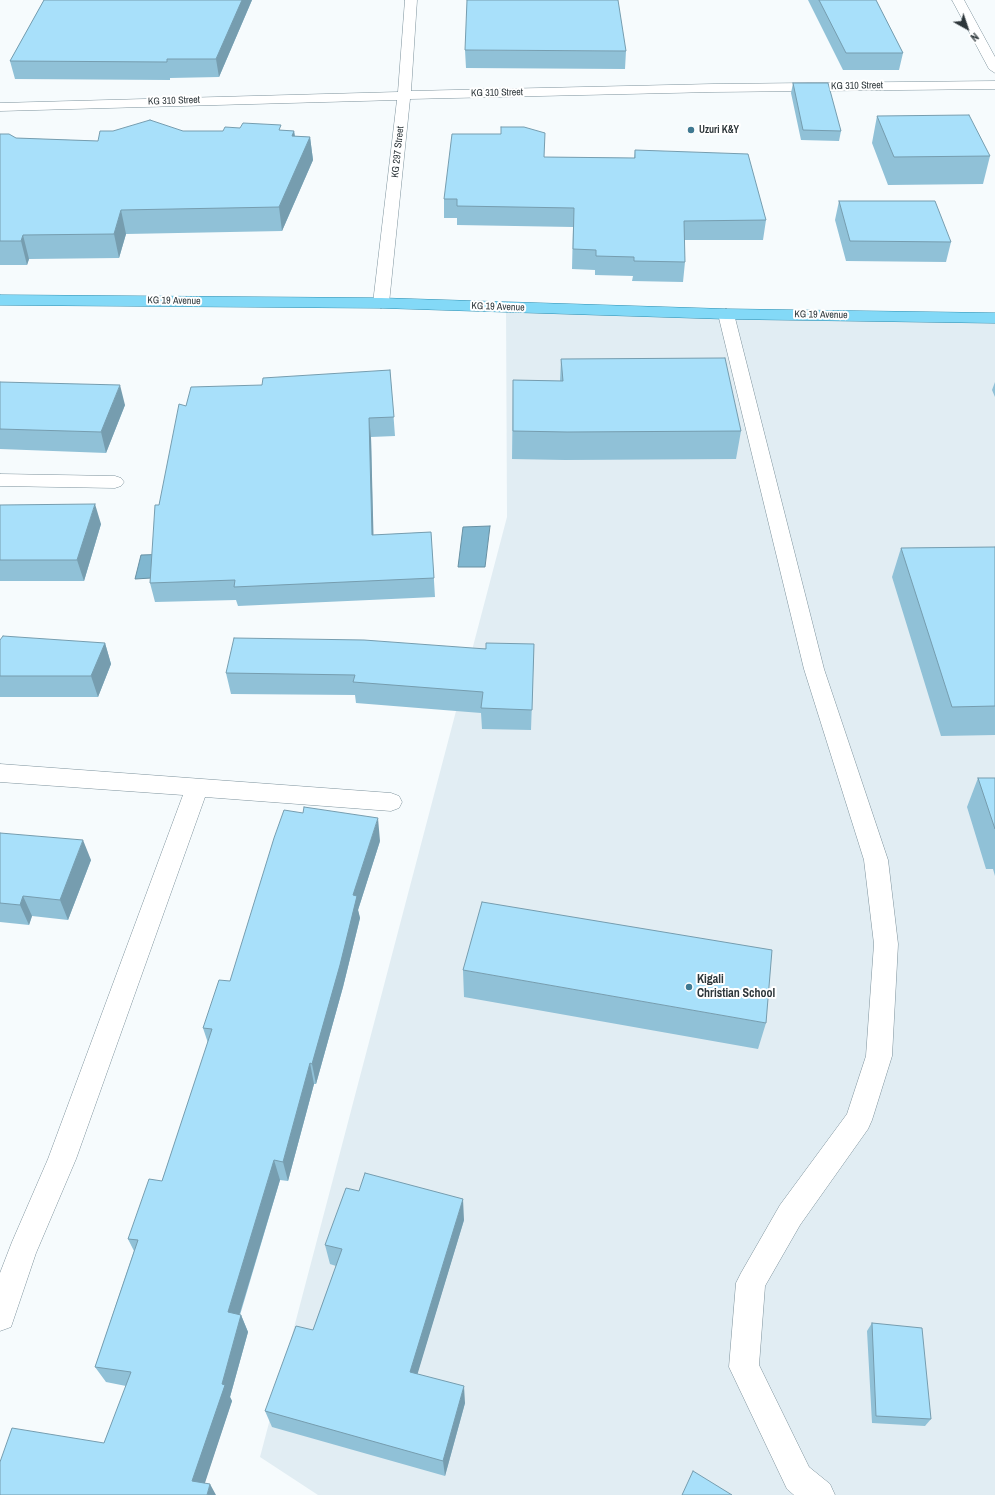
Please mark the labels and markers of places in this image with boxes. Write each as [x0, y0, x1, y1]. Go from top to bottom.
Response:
place label: Uzuri K&Y [699, 124, 739, 136]
marker: Uzuri K&Y [686, 125, 696, 135]
place label: Kigali Christian School [697, 973, 775, 1001]
marker: Kigali Christian School [684, 982, 694, 992]

